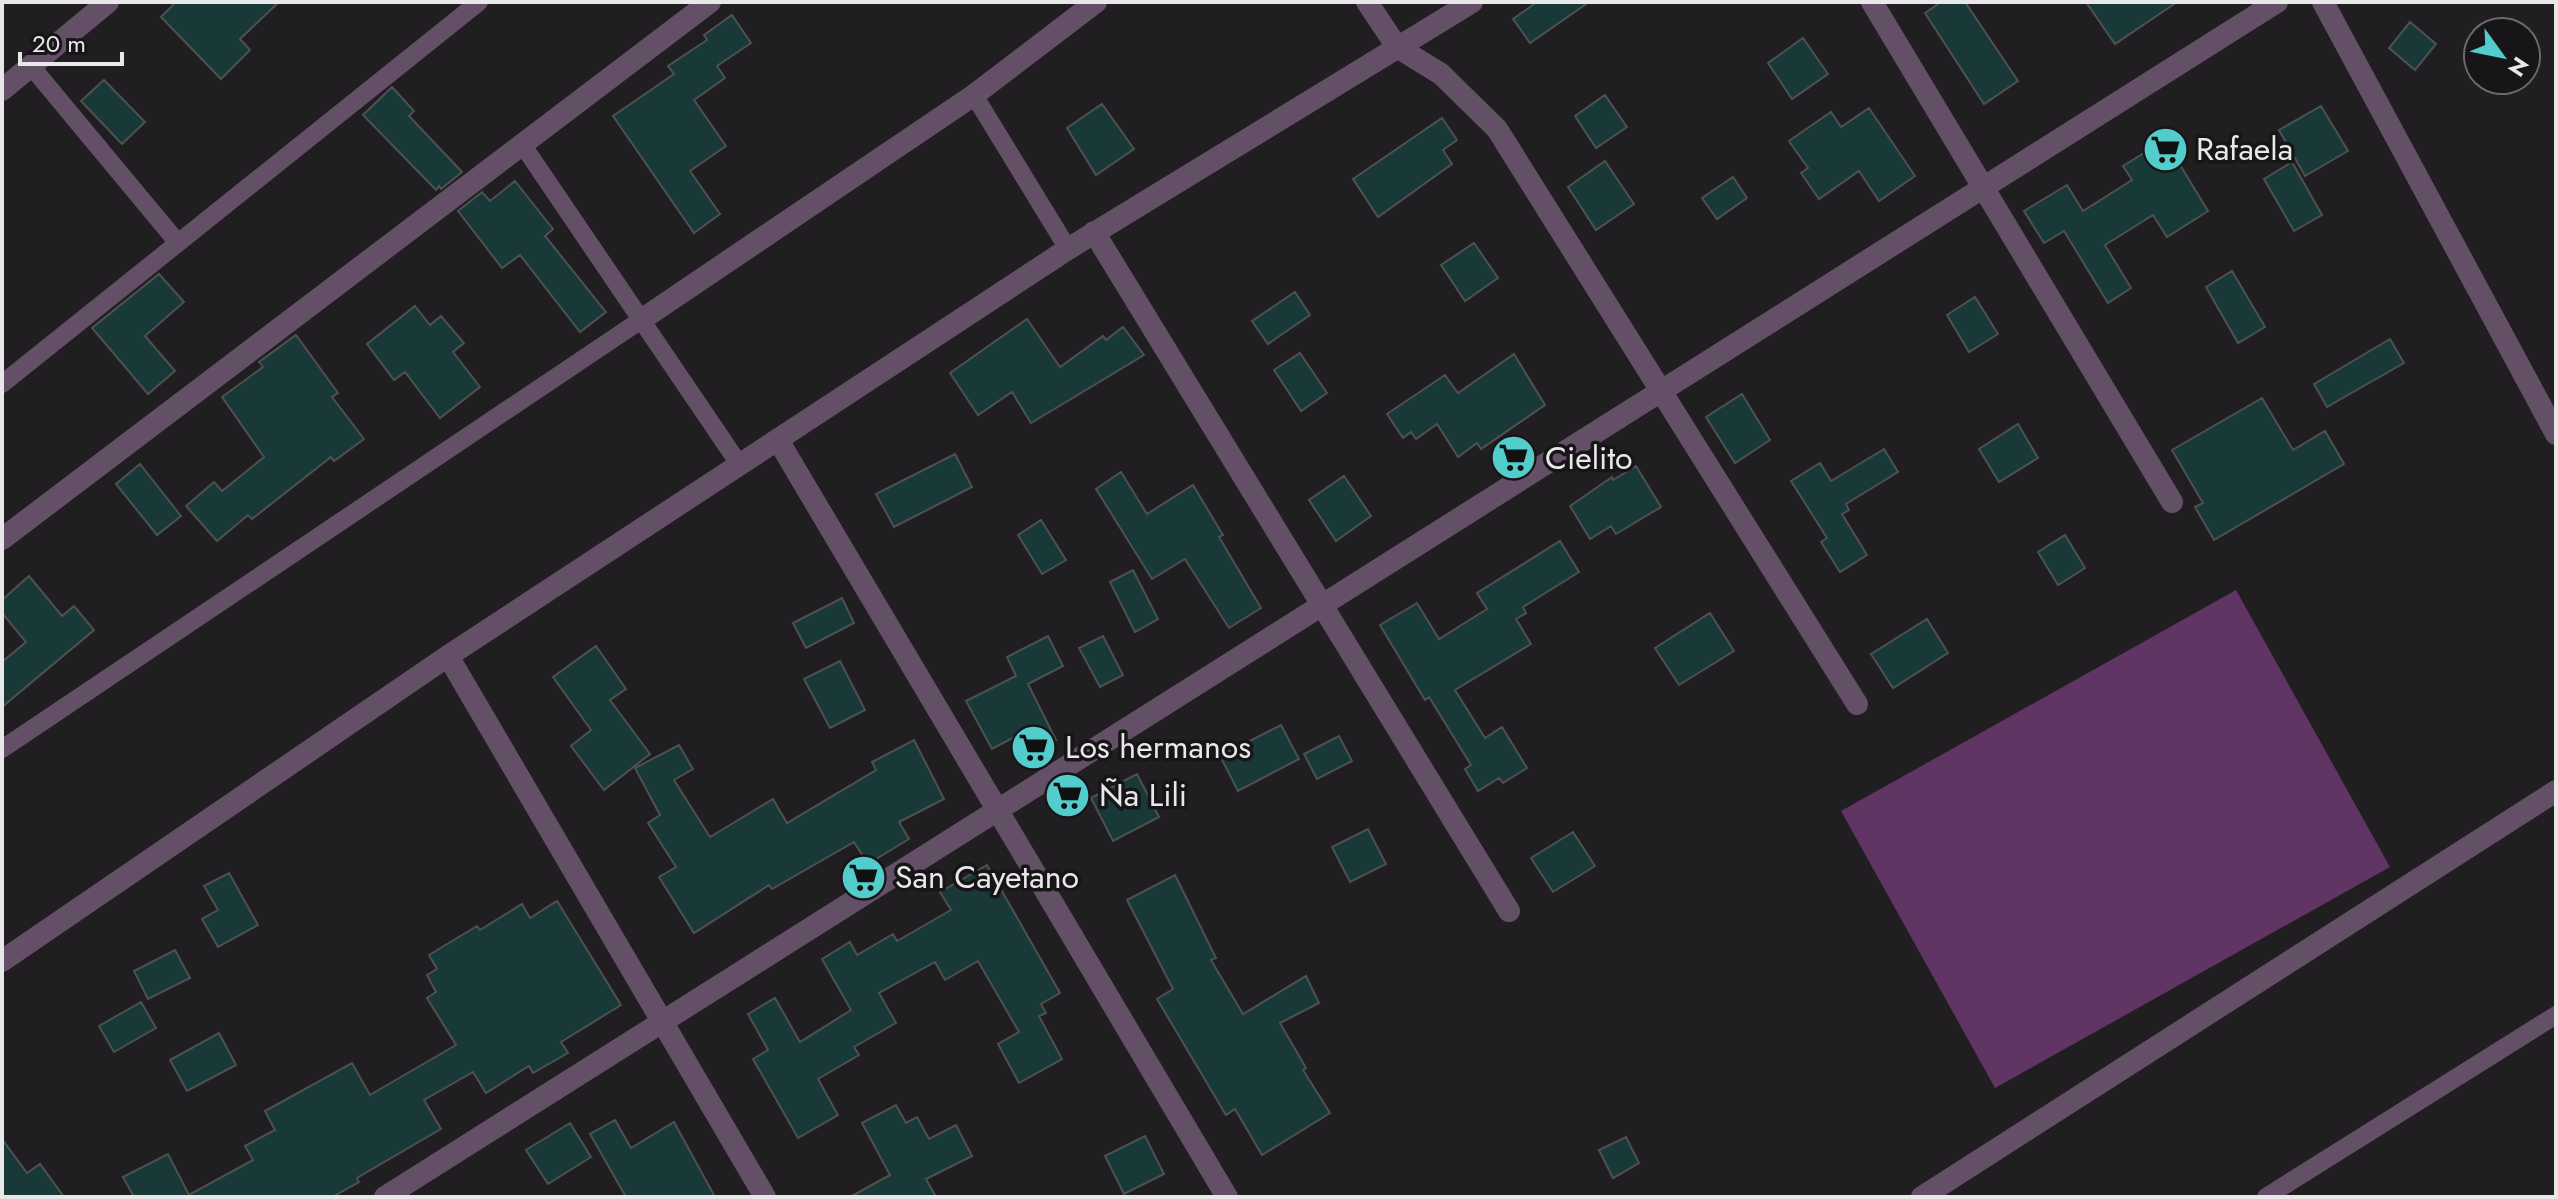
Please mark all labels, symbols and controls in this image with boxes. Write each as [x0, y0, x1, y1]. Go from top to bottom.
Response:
scale bar [20, 16, 122, 66]
north arrow [2462, 16, 2542, 96]
text: 20 m [32, 26, 86, 61]
text: N [2501, 51, 2537, 83]
supermarket icon: Rafaela [2141, 125, 2189, 173]
place label: Rafaela [2196, 126, 2293, 172]
supermarket icon: Cielito [1490, 434, 1538, 482]
place label: Cielito [1545, 435, 1633, 481]
supermarket icon: Los hermanos [1010, 723, 1058, 771]
place label: Los hermanos [1065, 724, 1251, 770]
supermarket icon: Ña Lili [1044, 771, 1092, 819]
place label: Ña Lili [1099, 772, 1187, 818]
supermarket icon: San Cayetano [840, 853, 888, 901]
place label: San Cayetano [895, 854, 1079, 900]

